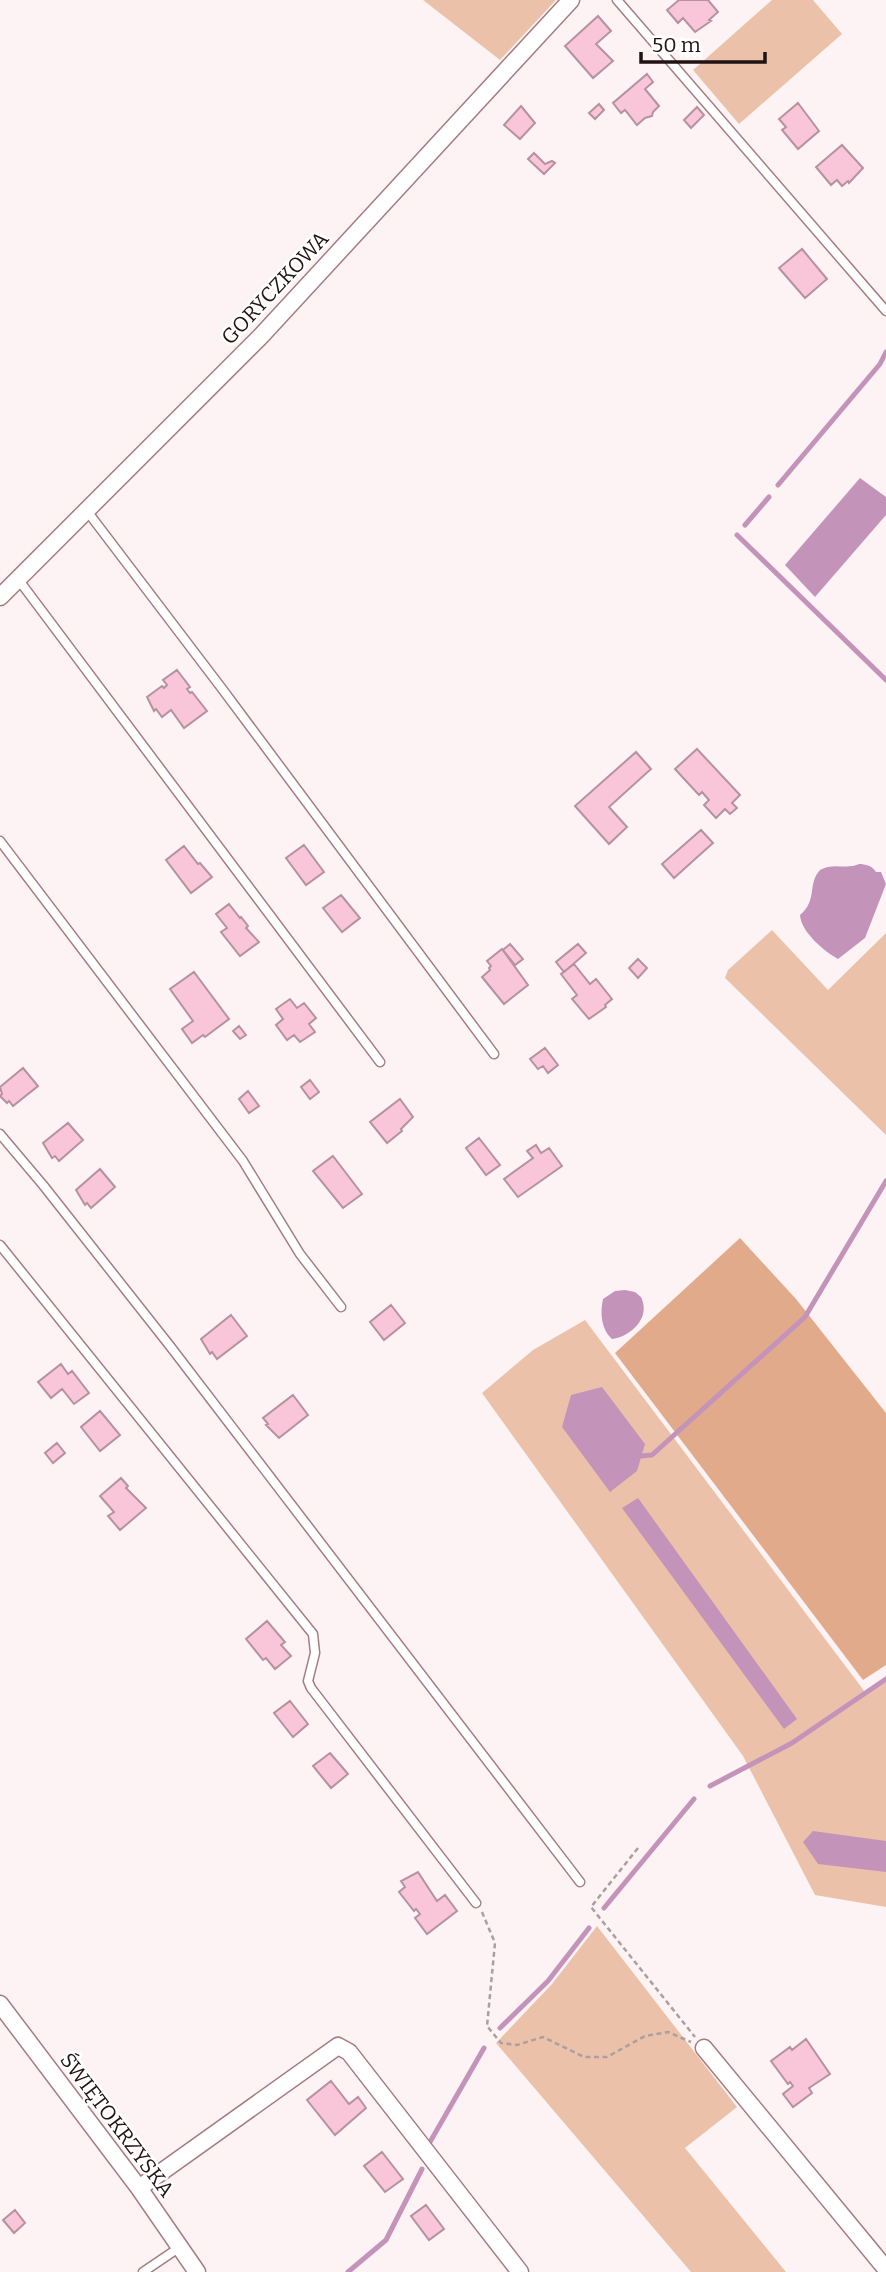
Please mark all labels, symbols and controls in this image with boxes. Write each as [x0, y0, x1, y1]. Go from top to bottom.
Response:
scale bar [641, 21, 765, 65]
text: 50 m [652, 32, 701, 58]
street label: GORYCZKOWA [216, 226, 334, 350]
street label: ŚWIĘTOKRZYSKA [54, 2048, 180, 2202]

